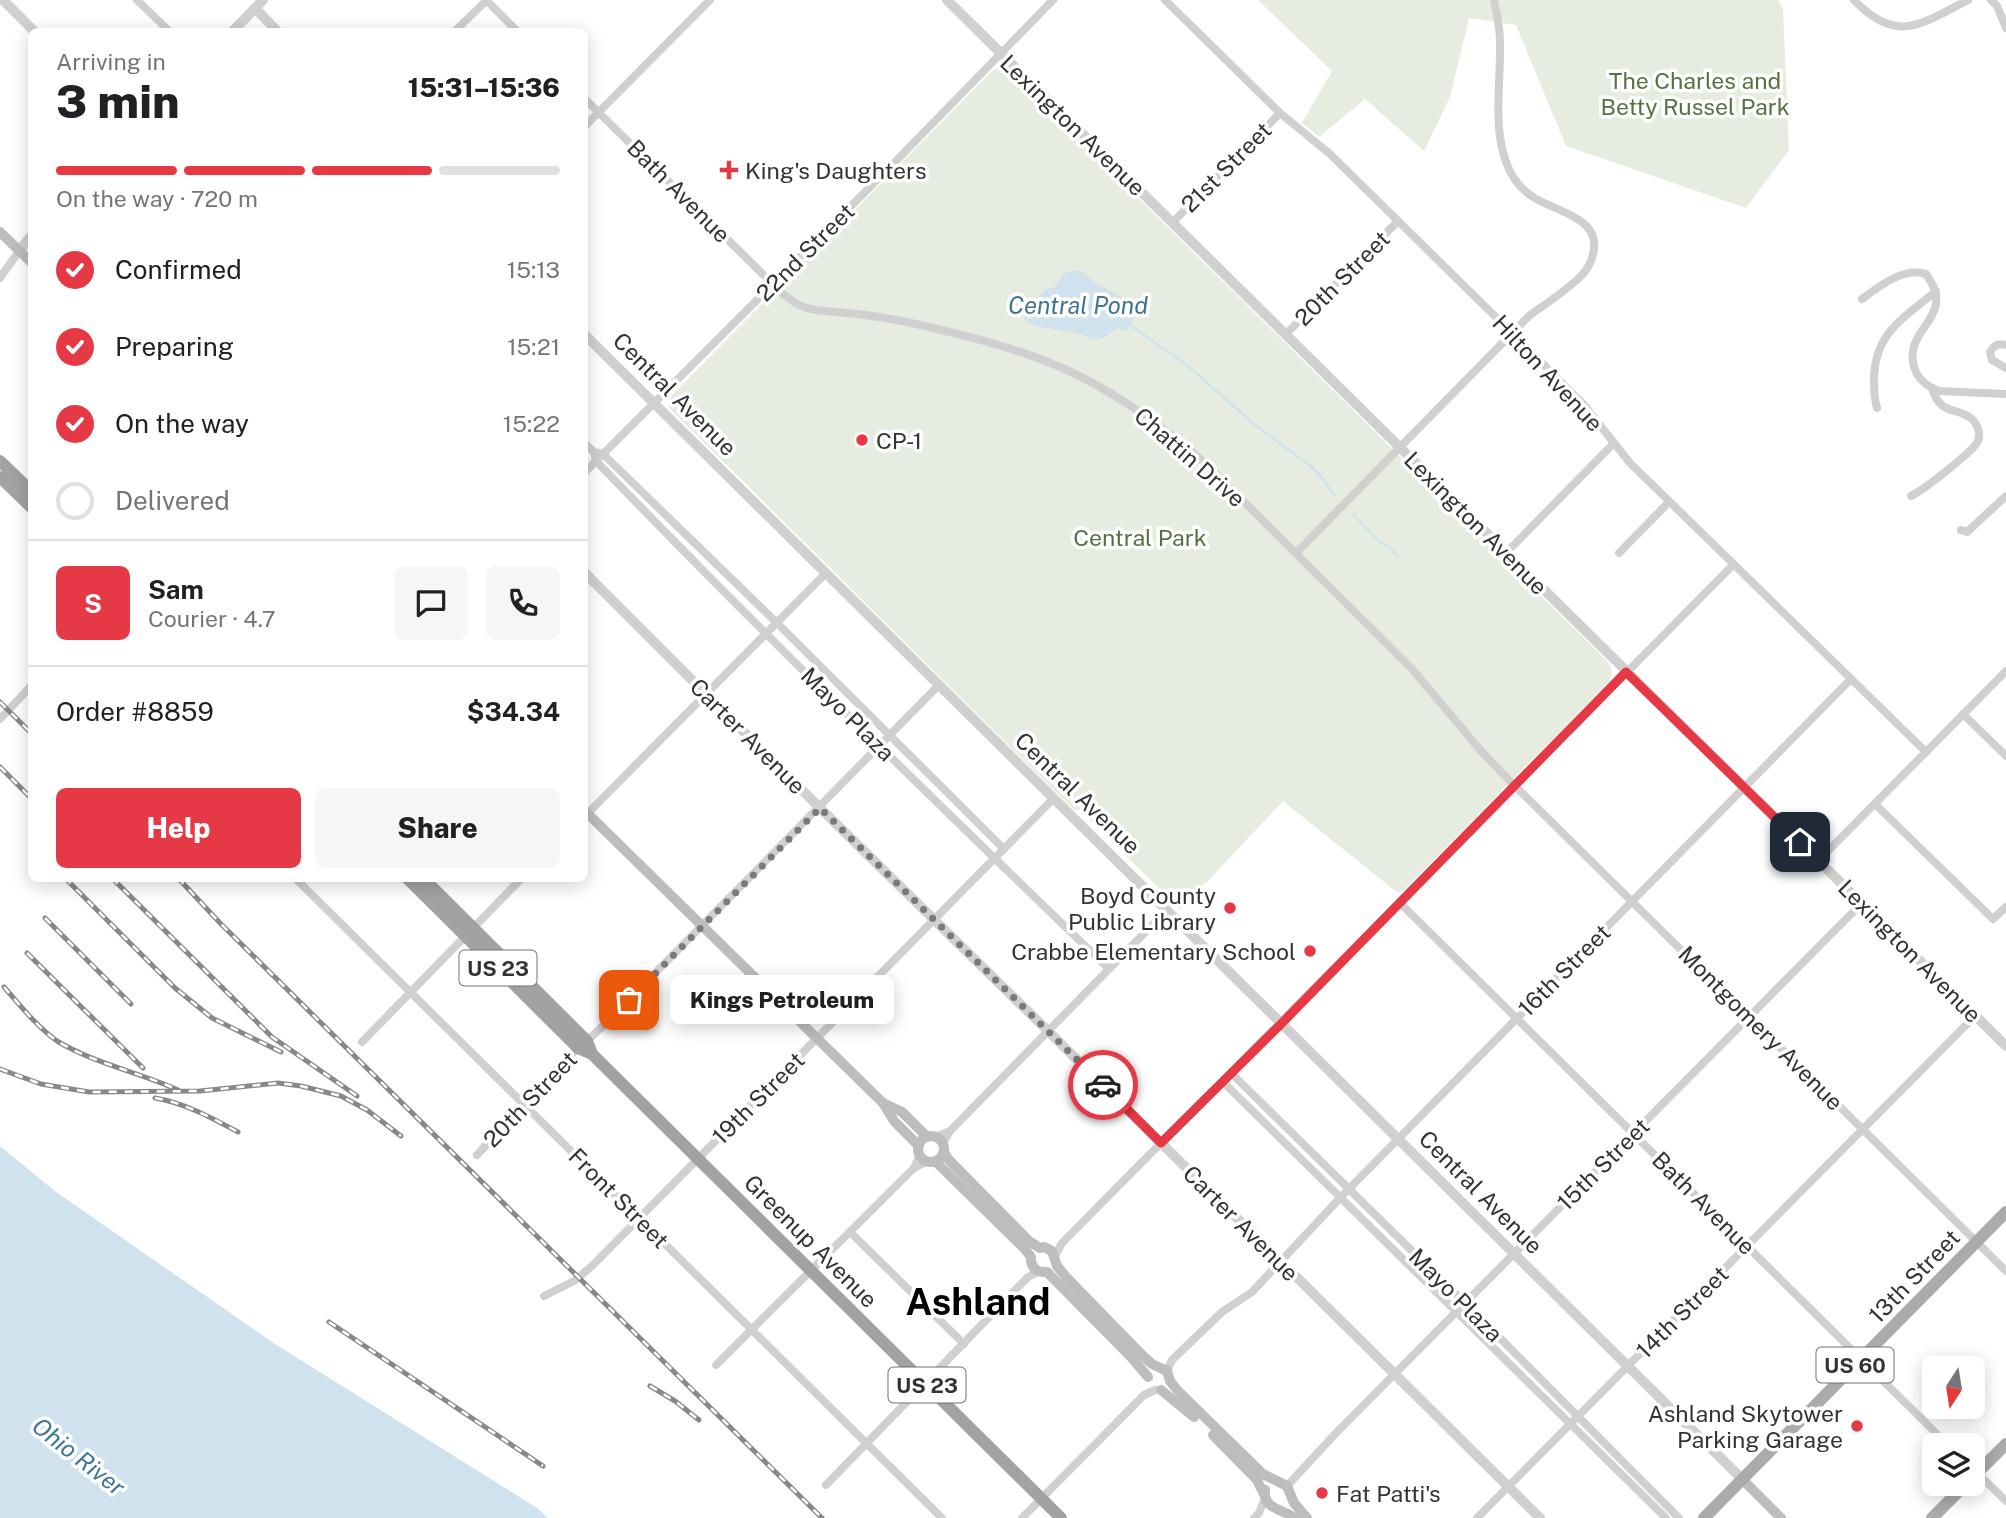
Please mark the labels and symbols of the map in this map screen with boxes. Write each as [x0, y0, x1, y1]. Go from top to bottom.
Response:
street label: Lexington Avenue [995, 49, 1151, 201]
park label: The Charles and Betty Russel Park [1600, 67, 1790, 120]
street label: 21st Street [1175, 116, 1277, 218]
street label: Bath Avenue [622, 134, 736, 248]
place label: King's Daughters [745, 157, 927, 184]
marker: King's Daughters [719, 160, 739, 180]
street label: 22nd Street [750, 197, 860, 307]
street label: 20th Street [1289, 225, 1395, 331]
water label: Central Pond [1008, 291, 1148, 319]
street label: Hilton Avenue [1487, 309, 1609, 437]
street label: Central Avenue [608, 327, 742, 461]
street label: Chattin Drive [1129, 402, 1251, 512]
place label: CP-1 [876, 427, 922, 454]
marker: CP-1 [854, 432, 870, 448]
street label: Lexington Avenue [1399, 446, 1553, 600]
park label: Central Park [1073, 524, 1207, 551]
street label: Mayo Plaza [796, 662, 900, 766]
street label: Carter Avenue [685, 673, 811, 799]
street label: Central Avenue [1010, 727, 1146, 859]
pin [1770, 812, 1830, 872]
street label: Lexington Avenue [1833, 874, 1987, 1028]
place label: Boyd County Public Library [1068, 882, 1216, 935]
marker: Boyd County Public Library [1222, 900, 1238, 916]
street label: 16th Street [1513, 919, 1615, 1021]
place label: Crabbe Elementary School [1011, 938, 1296, 965]
street label: Montgomery Avenue [1673, 940, 1849, 1116]
marker: Crabbe Elementary School [1302, 943, 1318, 959]
road number: US 23 [460, 950, 536, 986]
pin [599, 970, 659, 1030]
callout: Kings Petroleum [671, 976, 895, 1024]
street label: 20th Street [478, 1045, 582, 1153]
street label: 19th Street [706, 1046, 810, 1150]
courier [1068, 1050, 1138, 1120]
street label: 15th Street [1551, 1112, 1655, 1216]
street label: Central Avenue [1414, 1125, 1548, 1259]
street label: Front Street [564, 1143, 674, 1253]
street label: Bath Avenue [1647, 1146, 1761, 1260]
street label: Carter Avenue [1178, 1160, 1304, 1286]
street label: Greenup Avenue [739, 1169, 883, 1313]
street label: 13th Street [1863, 1224, 1965, 1328]
street label: Mayo Plaza [1404, 1243, 1508, 1347]
street label: 14th Street [1630, 1260, 1734, 1364]
district label: Ashland [905, 1280, 1051, 1323]
road number: US 60 [1816, 1348, 1894, 1382]
north arrow [1922, 1356, 1984, 1419]
road number: US 23 [888, 1368, 965, 1402]
place label: Ashland Skytower Parking Garage [1648, 1400, 1843, 1453]
water label: Ohio River [27, 1411, 132, 1501]
marker: Ashland Skytower Parking Garage [1849, 1418, 1865, 1434]
place label: Fat Patti's [1336, 1480, 1441, 1507]
marker: Fat Patti's [1314, 1485, 1330, 1501]

